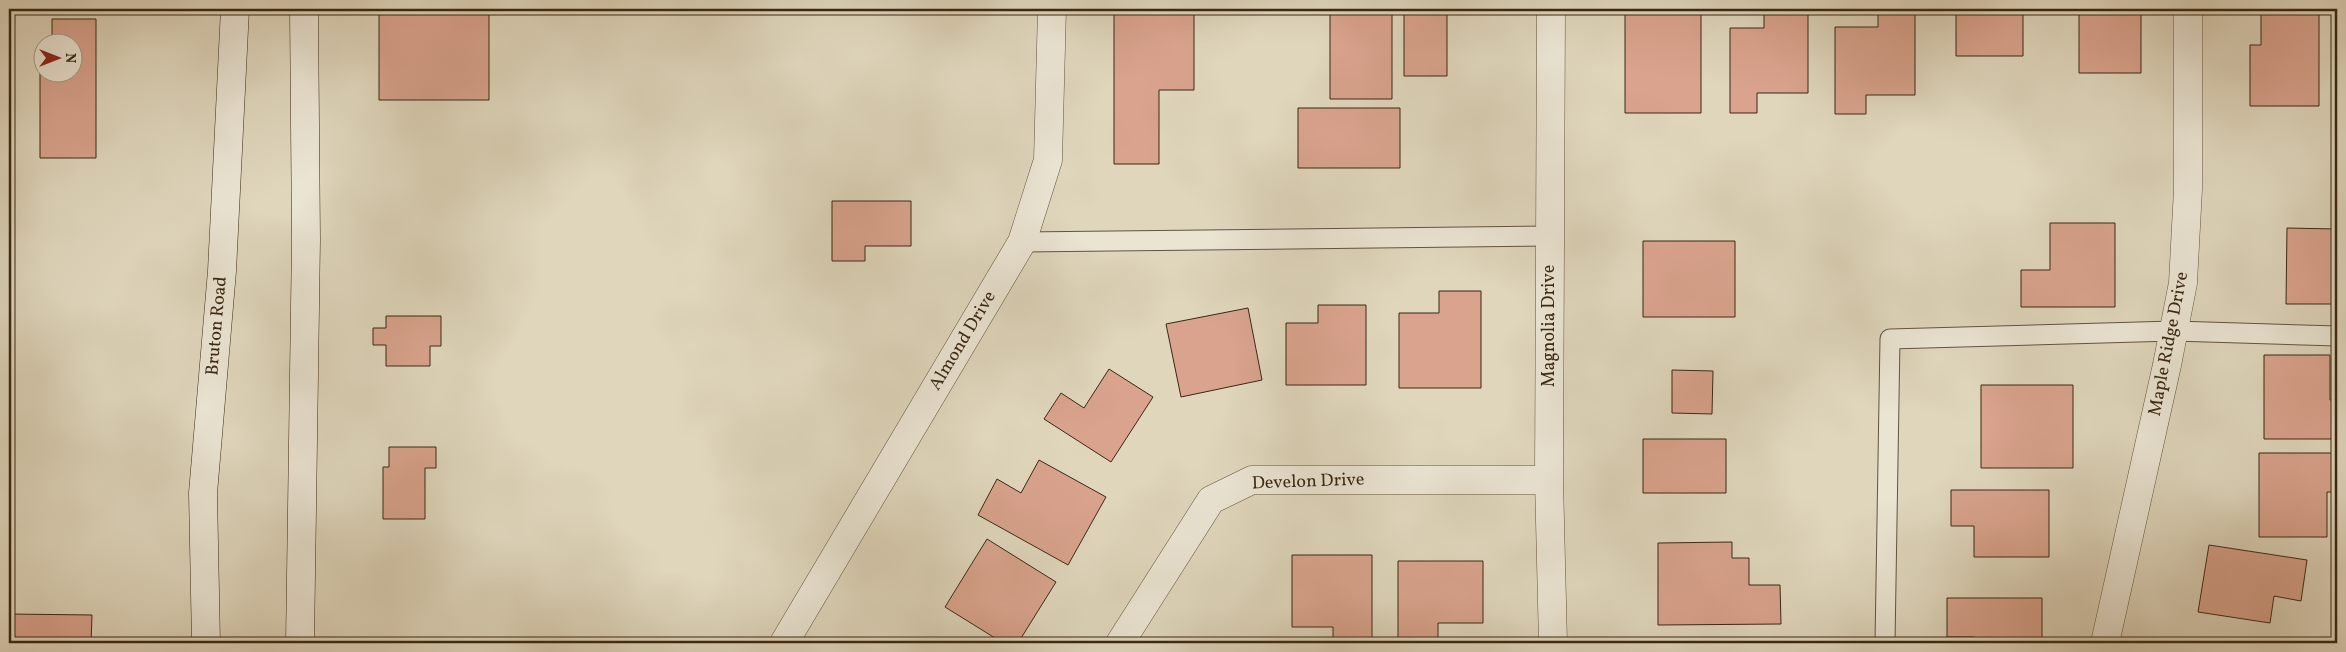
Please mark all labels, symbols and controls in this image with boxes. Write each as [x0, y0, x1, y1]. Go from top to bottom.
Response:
north arrow [32, 32, 82, 82]
text: N [60, 53, 79, 63]
street label: Magnolia Drive [1537, 265, 1562, 387]
street label: Maple Ridge Drive [2143, 270, 2195, 418]
street label: Bruton Road [200, 275, 234, 377]
street label: Almond Drive [923, 287, 1003, 395]
street label: Develon Drive [1251, 468, 1365, 496]

